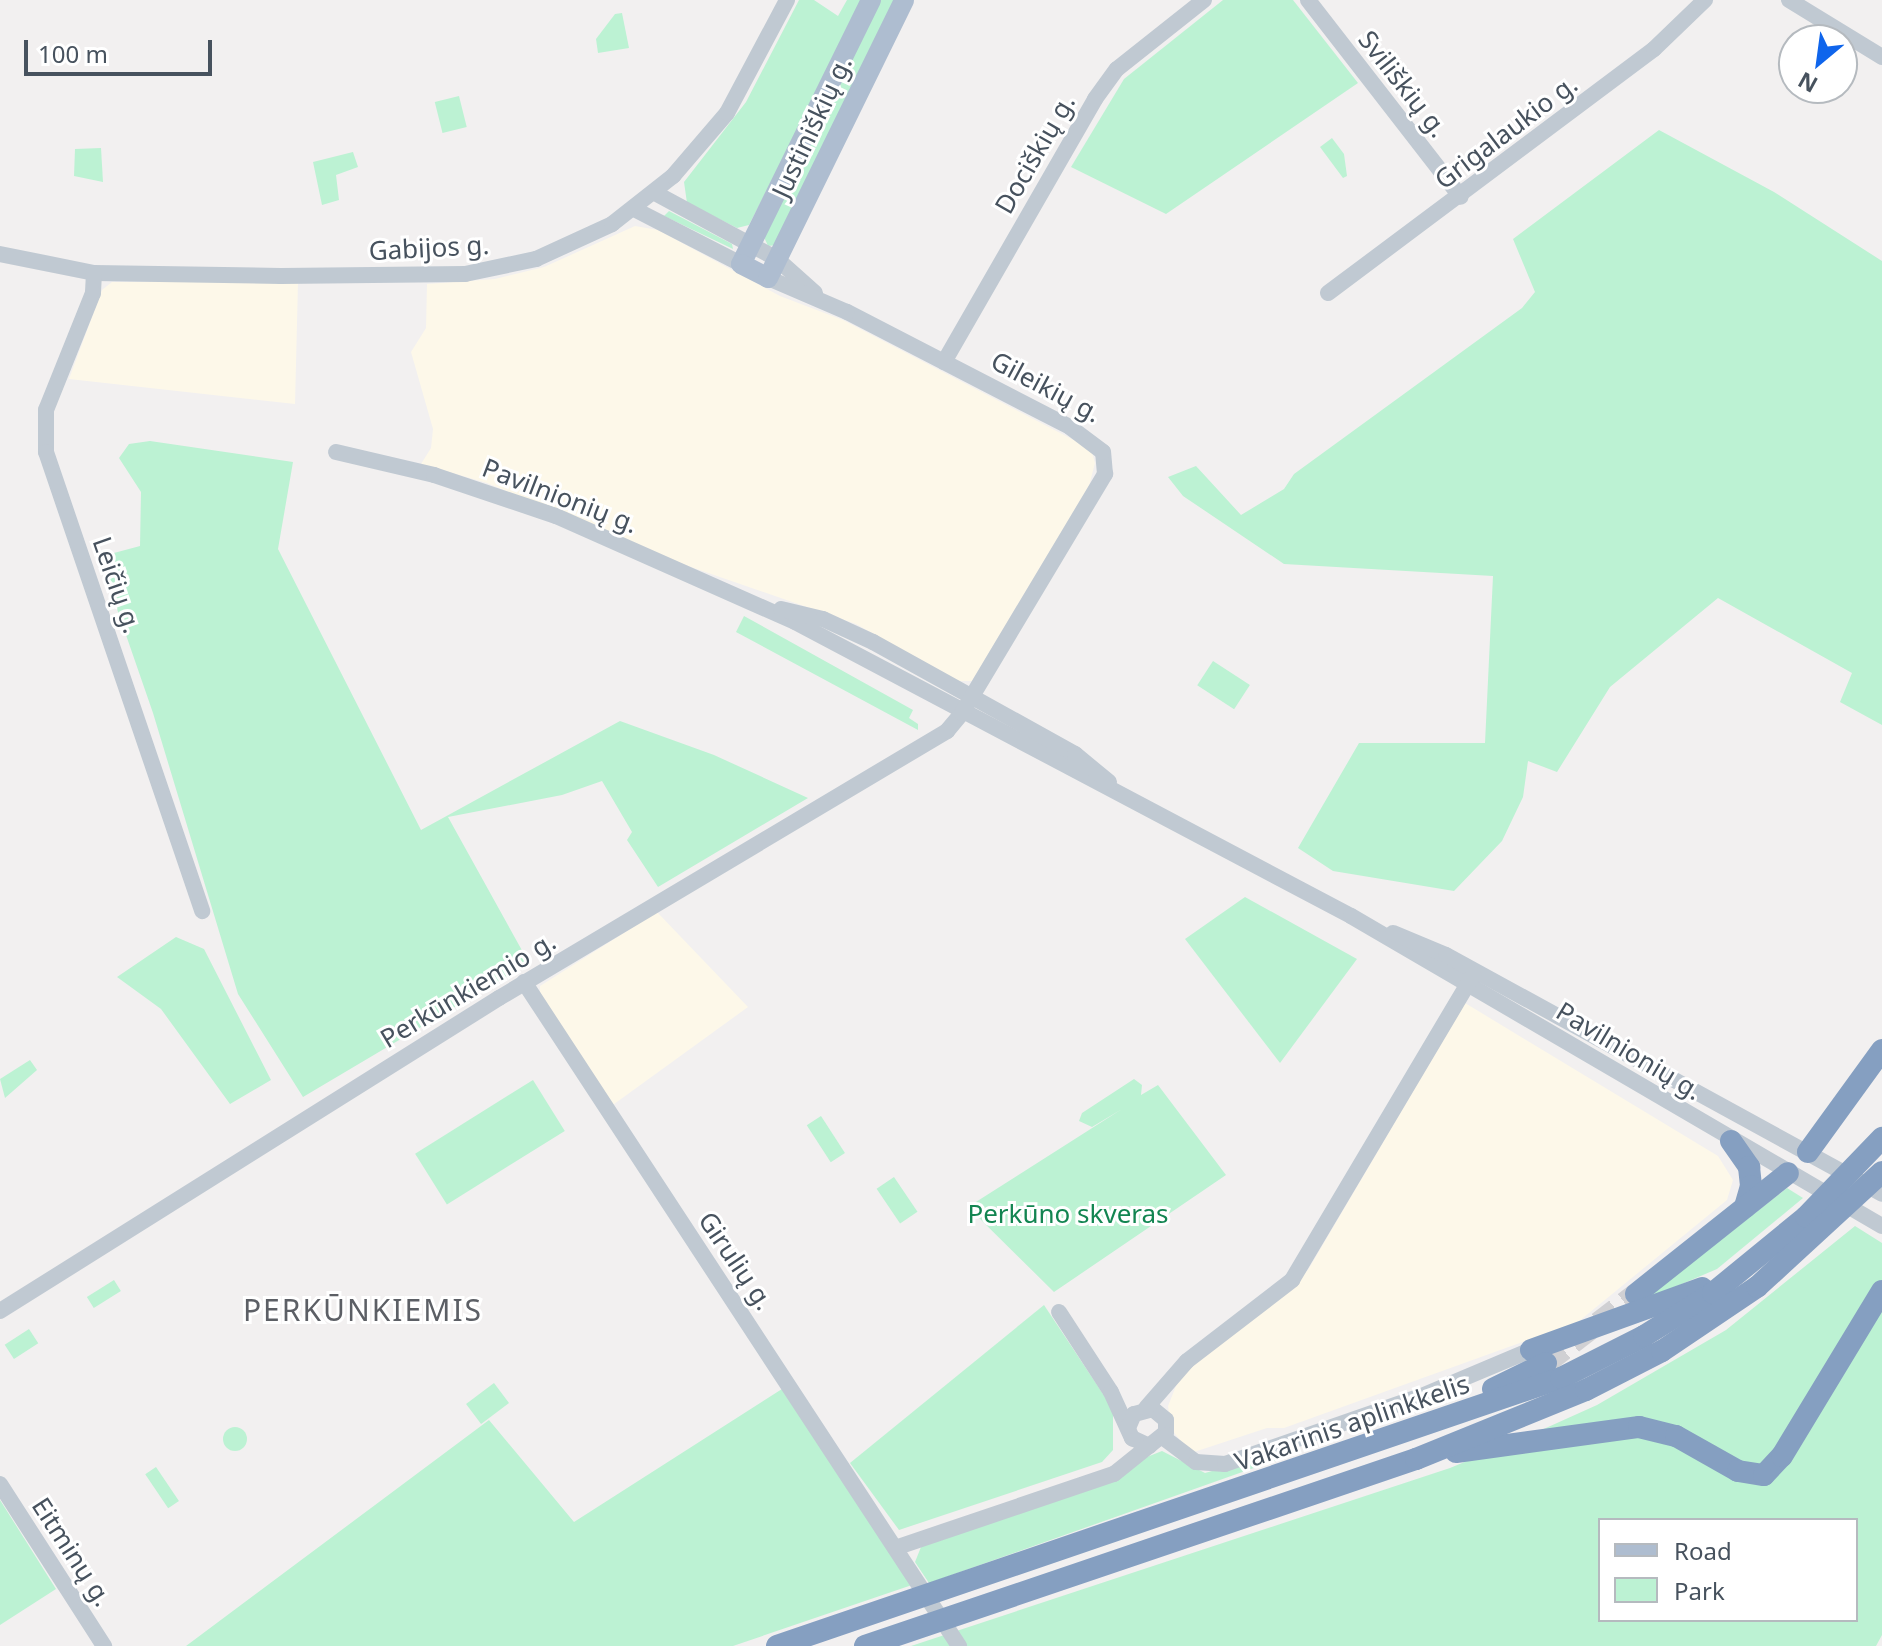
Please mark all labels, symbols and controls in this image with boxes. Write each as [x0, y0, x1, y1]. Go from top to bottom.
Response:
scale bar [28, 24, 216, 74]
north arrow [1778, 24, 1858, 104]
street label: Sviliškių g. [1352, 25, 1454, 143]
text: 100 m [38, 37, 108, 70]
street label: Justiniškių g. [765, 51, 859, 203]
text: N [1792, 66, 1822, 101]
street label: Grigalaukio g. [1429, 68, 1583, 196]
street label: Dociškių g. [988, 89, 1082, 219]
street label: Gabijos g. [368, 229, 490, 267]
street label: Gileikių g. [986, 345, 1106, 429]
street label: Pavilnionių g. [478, 452, 642, 540]
street label: Leičių g. [86, 533, 148, 637]
street label: Perkūnkiemio g. [375, 925, 561, 1055]
street label: Pavilnionių g. [1551, 995, 1707, 1107]
park label: Perkūno skveras [967, 1198, 1169, 1230]
street label: Girulių g. [692, 1206, 780, 1316]
district label: PERKŪNKIEMIS [243, 1292, 483, 1328]
street label: Vakarinis aplinkkelis [1231, 1368, 1473, 1478]
street label: Eitminų g. [25, 1492, 119, 1612]
legend [1598, 1518, 1858, 1622]
text: Road [1674, 1534, 1732, 1567]
text: Park [1674, 1574, 1725, 1607]

